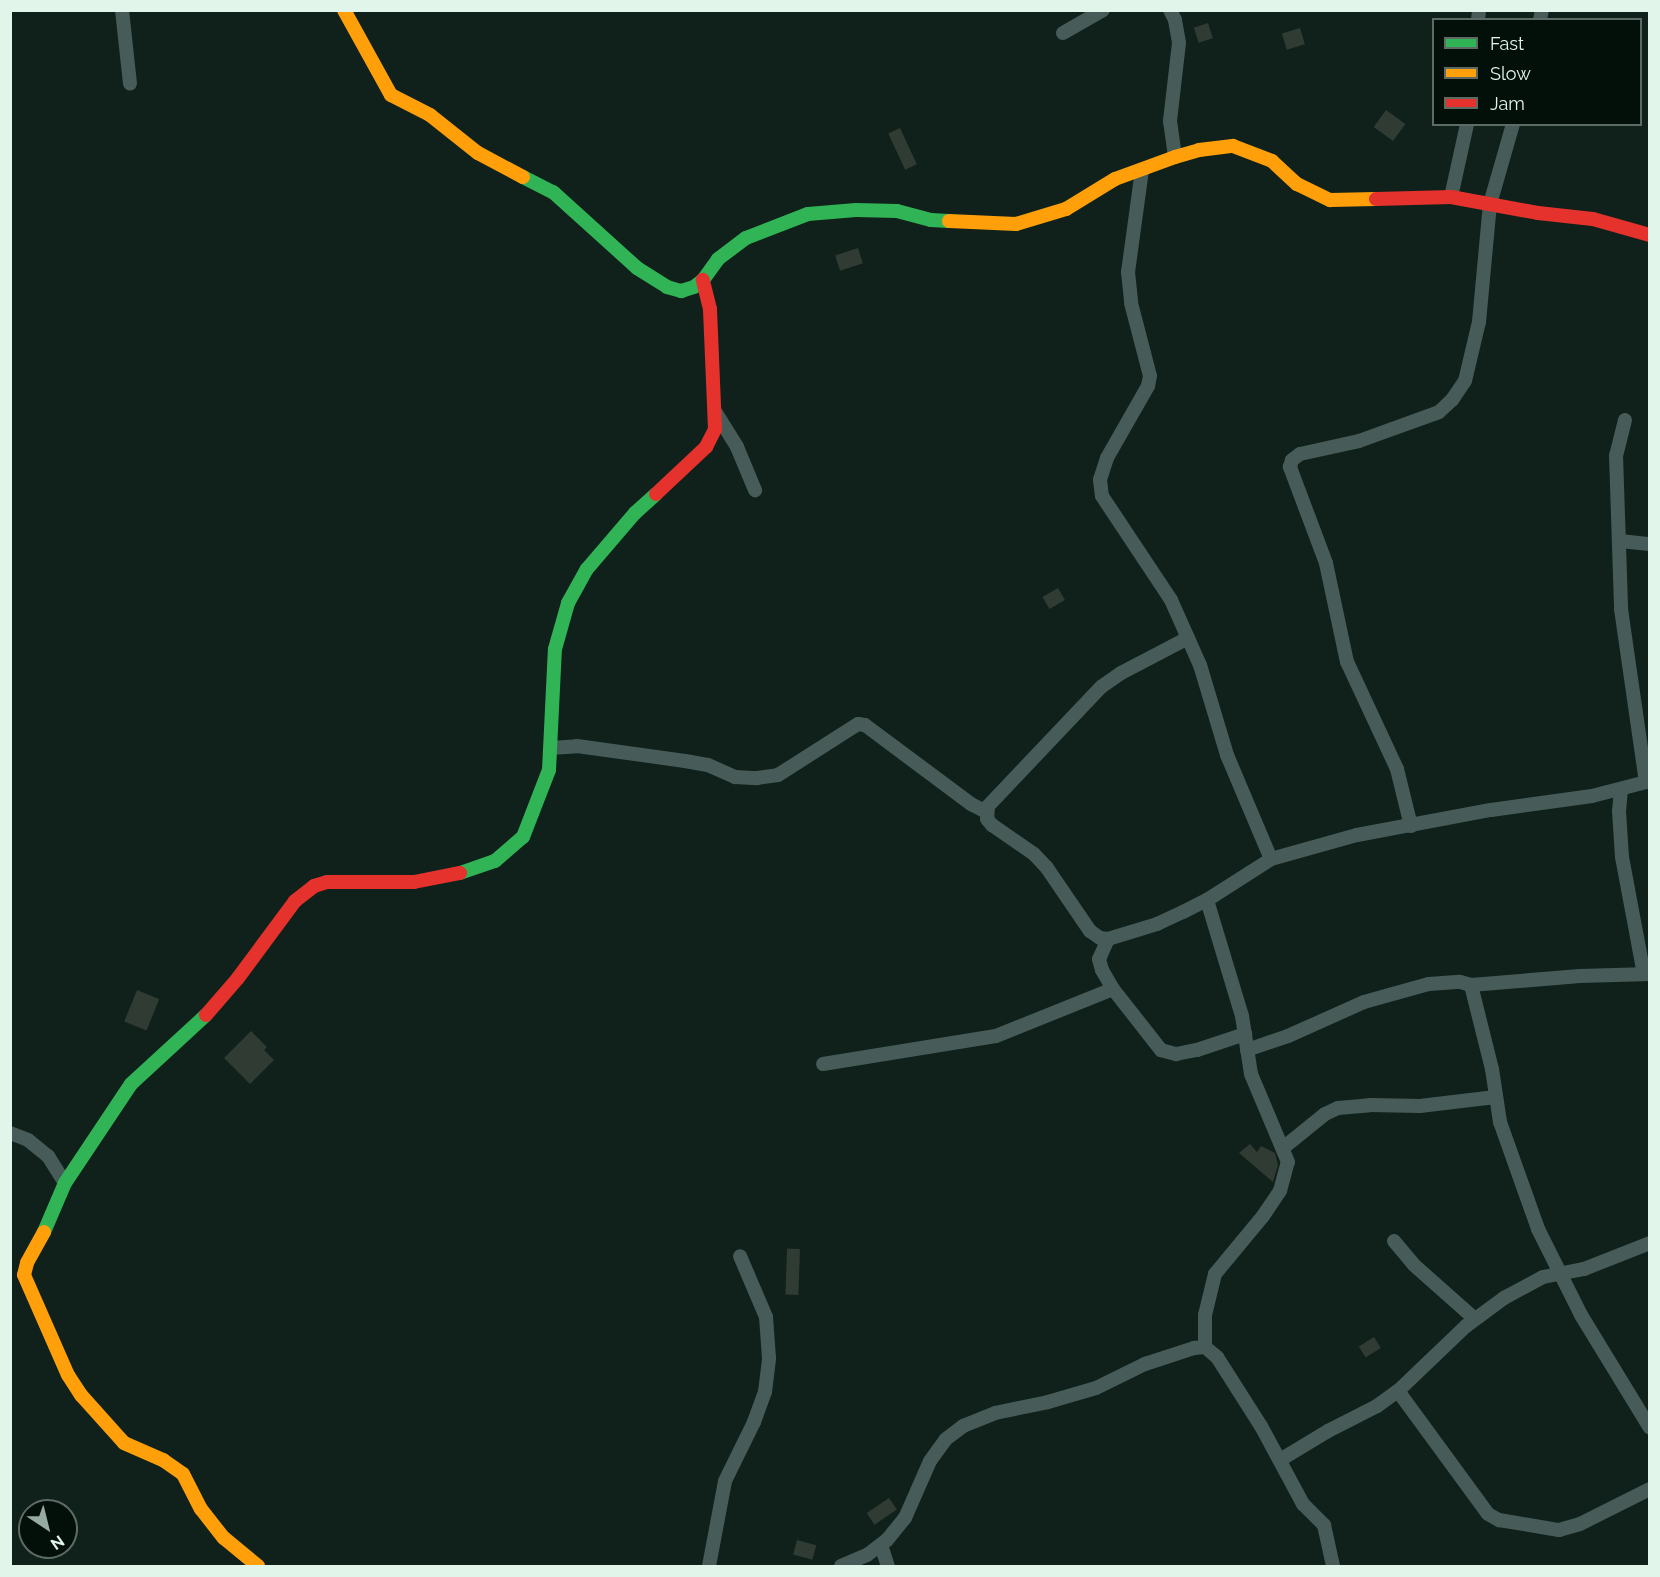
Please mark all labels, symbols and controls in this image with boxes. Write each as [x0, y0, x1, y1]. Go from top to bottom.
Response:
legend [1432, 18, 1642, 126]
text: Fast [1490, 33, 1524, 54]
text: Slow [1490, 63, 1531, 84]
text: Jam [1490, 93, 1525, 114]
north arrow [18, 1499, 78, 1559]
text: N [47, 1531, 68, 1554]

